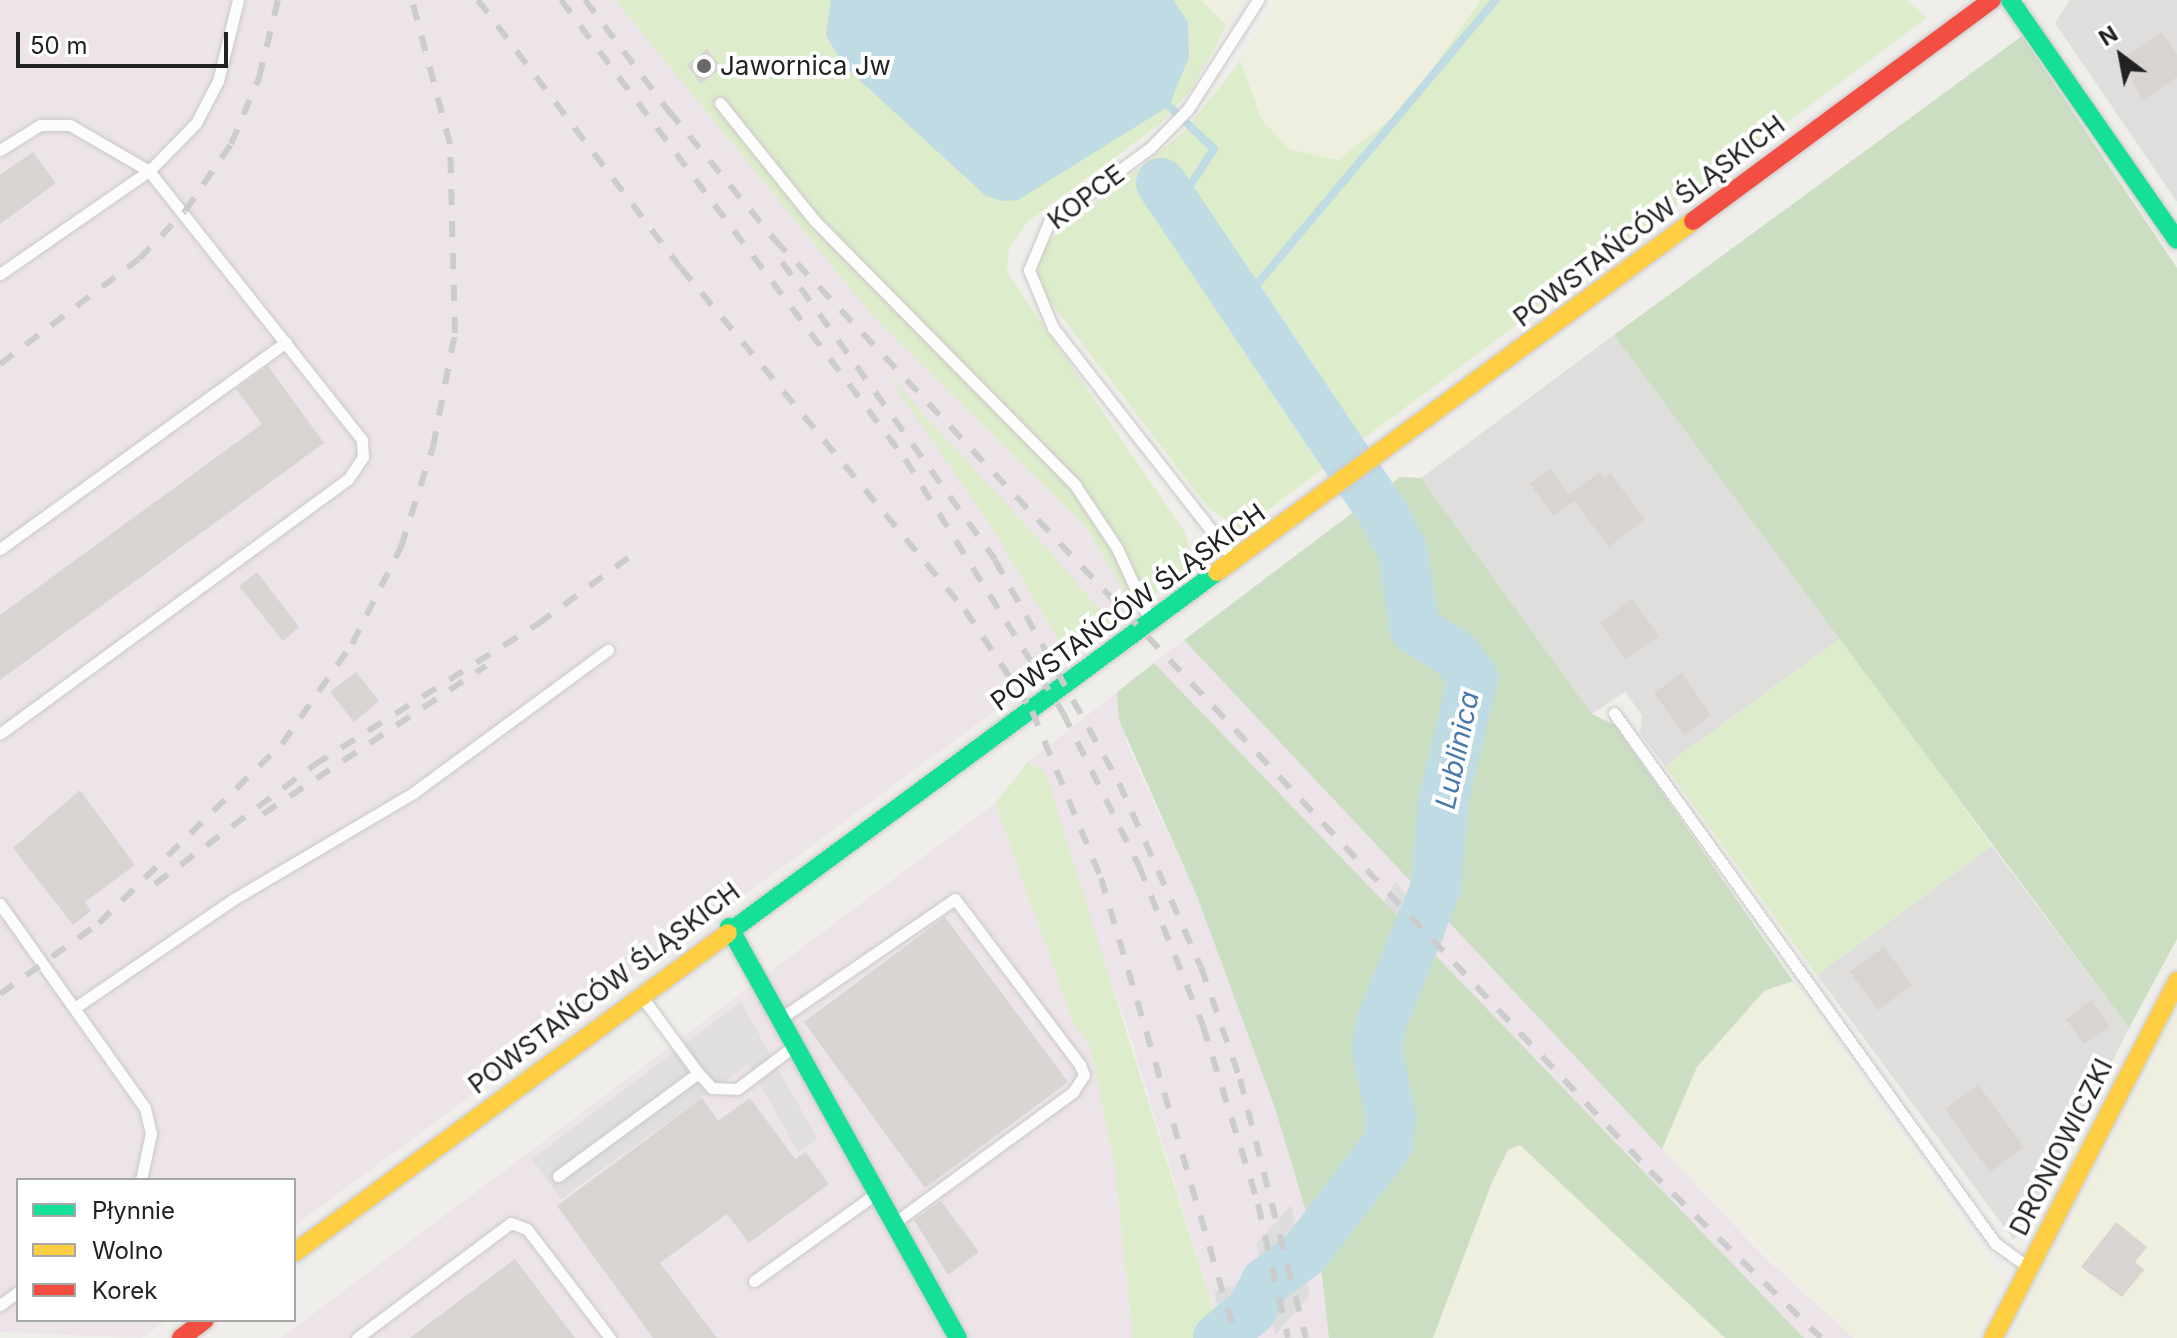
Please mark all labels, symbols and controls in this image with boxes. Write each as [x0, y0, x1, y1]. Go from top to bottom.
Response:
scale bar [20, 16, 232, 66]
north arrow [2081, 16, 2161, 96]
text: N [2094, 20, 2122, 51]
text: 50 m [30, 31, 88, 60]
place label: Jawornica Jw [720, 50, 891, 82]
marker: Jawornica Jw [695, 57, 713, 75]
street label: POWSTAŃCÓW ŚLĄSKICH [1507, 109, 1791, 333]
street label: KOPCE [1042, 158, 1130, 236]
street label: POWSTAŃCÓW ŚLĄSKICH [985, 497, 1271, 717]
water label: Lublinica [1428, 688, 1486, 812]
street label: POWSTAŃCÓW ŚLĄSKICH [462, 876, 746, 1100]
street label: DRONIOWICZKI [2003, 1053, 2119, 1241]
legend [16, 1178, 296, 1322]
text: Płynnie [92, 1196, 175, 1225]
text: Wolno [92, 1236, 163, 1265]
text: Korek [92, 1276, 157, 1305]

